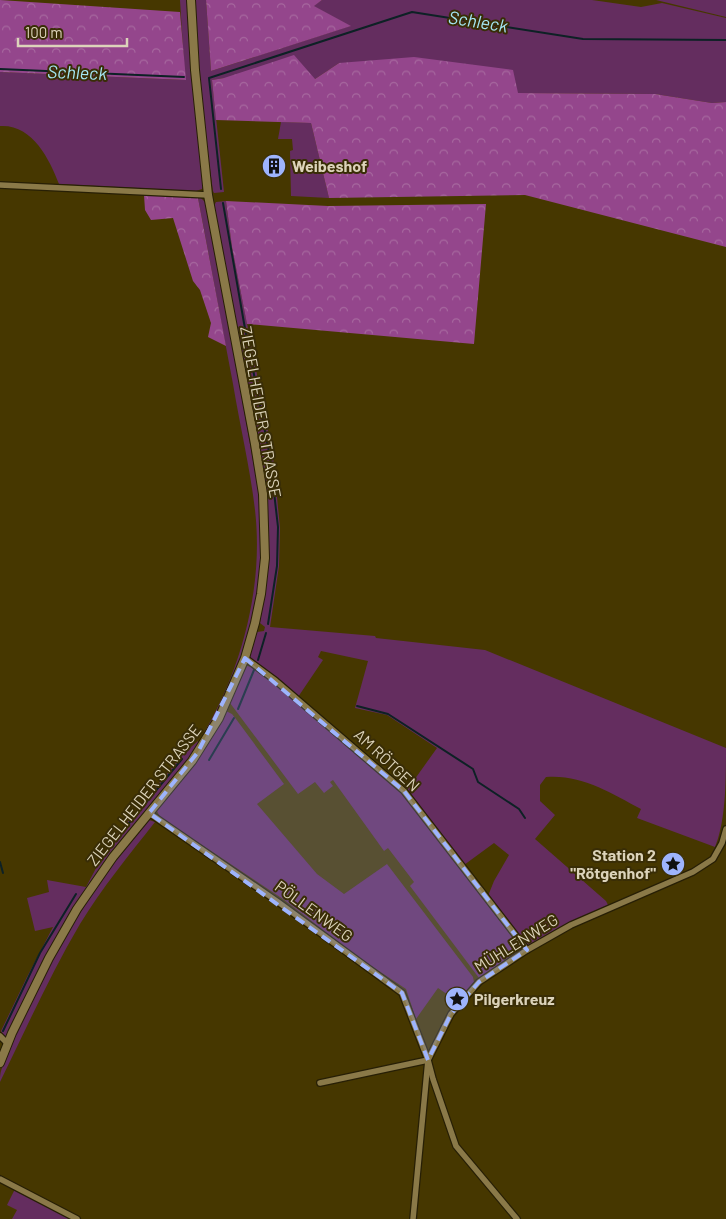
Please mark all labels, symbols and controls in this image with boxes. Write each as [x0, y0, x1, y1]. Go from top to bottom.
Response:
water label: Schleck [447, 5, 510, 37]
scale bar [18, 15, 126, 47]
text: 100 m [25, 23, 63, 41]
water label: Schleck [47, 60, 108, 84]
building icon: Weibeshof [261, 153, 287, 179]
place label: Weibeshof [292, 156, 367, 175]
street label: ZIEGELHEIDER STRASSE [237, 325, 286, 499]
street label: ZIEGELHEIDER STRASSE [83, 720, 205, 869]
street label: AM RÖTGEN [351, 725, 424, 795]
place label: Station 2 "Rötgenhof" [570, 845, 656, 882]
place icon: Station 2 "Rötgenhof" [660, 851, 686, 877]
street label: PÖLLENWEG [272, 876, 357, 945]
street label: MÜHLENWEG [470, 909, 561, 976]
place icon: Pilgerkreuz [444, 986, 470, 1012]
place label: Pilgerkreuz [474, 989, 555, 1008]

